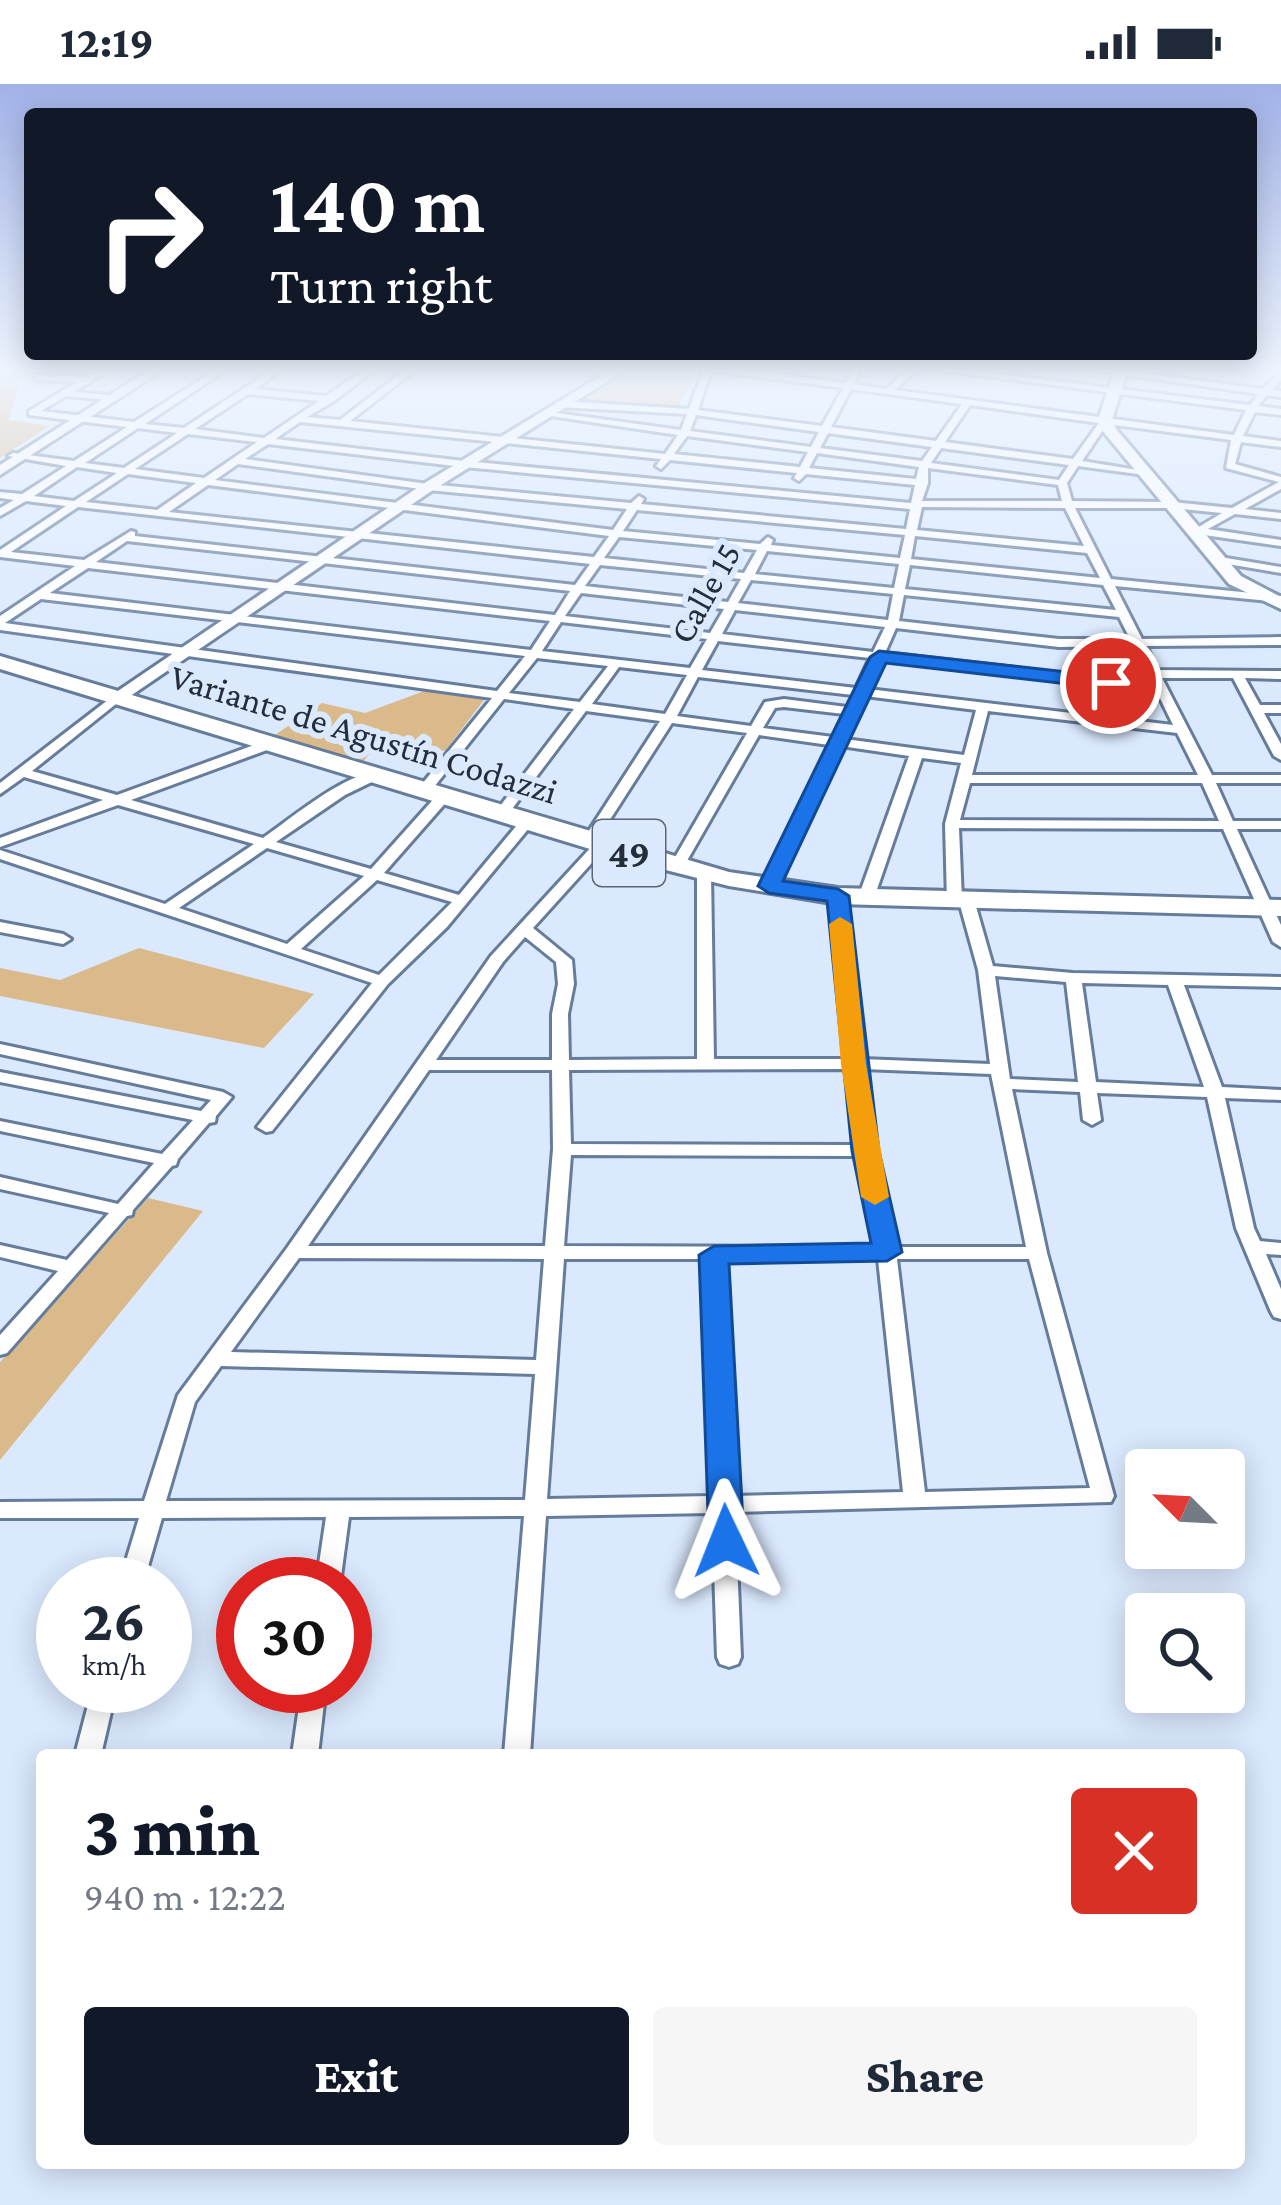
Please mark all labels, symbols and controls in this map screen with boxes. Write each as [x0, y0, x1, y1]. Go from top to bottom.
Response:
text: 12:19 [60, 17, 154, 67]
icon: right [72, 156, 228, 312]
text: 140 m [270, 157, 485, 250]
text: Turn right [270, 255, 492, 315]
street label: Calle 15 [661, 536, 749, 650]
pin [1060, 632, 1162, 734]
icon: arrive [1078, 650, 1144, 716]
street label: Variante de Agustín Codazzi [166, 656, 562, 812]
road number: 49 [593, 820, 665, 886]
north arrow [1125, 1449, 1245, 1569]
map controls [1125, 1449, 1245, 1713]
position arrow [663, 1478, 789, 1604]
speed limit sign: 30 [216, 1557, 372, 1713]
text: 26 [82, 1586, 146, 1653]
button: search [1125, 1593, 1245, 1713]
text: km/h [82, 1648, 146, 1681]
button: close [1071, 1788, 1197, 1914]
text: 3 min [84, 1790, 260, 1870]
text: 940 m · 12:22 [84, 1875, 285, 1918]
button: Exit [84, 2007, 629, 2145]
button: Share [653, 2007, 1197, 2145]

